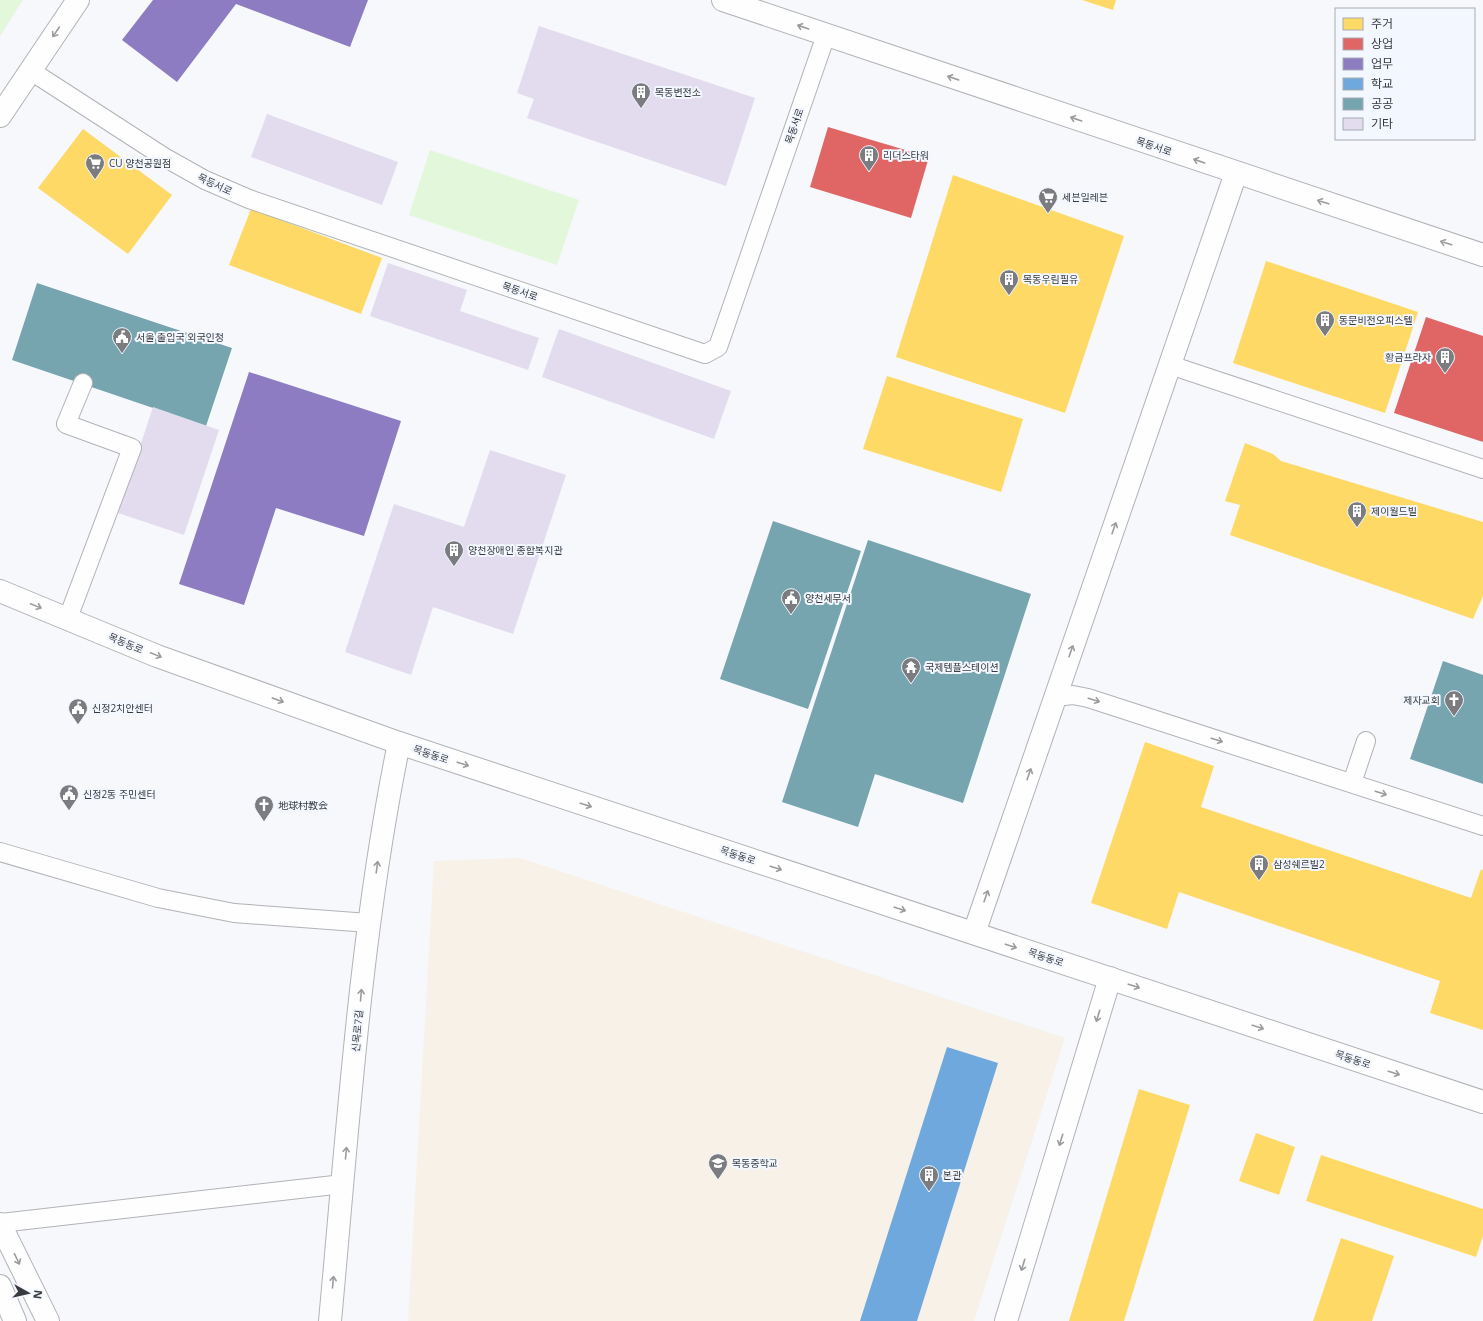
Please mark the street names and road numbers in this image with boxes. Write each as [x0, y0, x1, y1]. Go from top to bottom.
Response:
street label: 목동서로 [781, 106, 807, 146]
street label: 목동서로 [1134, 133, 1174, 159]
street label: 목동서로 [195, 170, 235, 198]
street label: 목동서로 [500, 278, 540, 304]
street label: 목동동로 [106, 629, 146, 657]
street label: 목동동로 [411, 742, 451, 766]
street label: 목동동로 [718, 843, 758, 867]
street label: 목동동로 [1026, 945, 1066, 969]
street label: 신목로7길 [348, 1009, 366, 1053]
street label: 목동동로 [1333, 1047, 1373, 1071]

